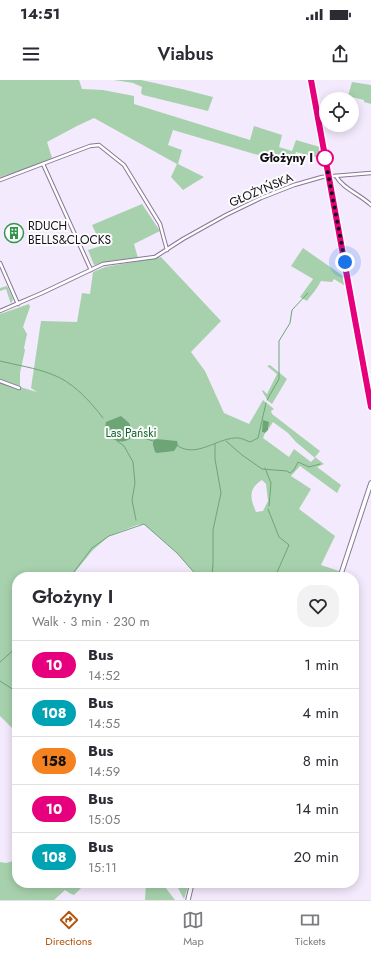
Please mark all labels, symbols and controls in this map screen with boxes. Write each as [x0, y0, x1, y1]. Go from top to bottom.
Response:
text: 14:51 [20, 3, 60, 25]
text: Viabus [158, 41, 213, 67]
icon: menu [20, 43, 42, 65]
icon: share [329, 43, 351, 65]
map controls [319, 92, 359, 132]
button: locate [319, 92, 359, 132]
place label: Głożyny I [260, 149, 313, 167]
marker: Głożyny I [316, 149, 334, 167]
street label: GŁOŻYŃSKA [226, 168, 296, 212]
place label: RDUCH BELLS&CLOCKS [28, 217, 112, 249]
building icon: RDUCH BELLS&CLOCKS [3, 222, 25, 244]
your location [335, 252, 355, 272]
park label: Las Pański [105, 424, 157, 442]
text: Głożyny I [32, 583, 113, 610]
button: heart [297, 585, 339, 627]
text: Walk · 3 min · 230 m [32, 612, 150, 631]
text: Bus [88, 644, 113, 666]
text: 1 min [304, 654, 339, 676]
text: 10 [46, 655, 62, 675]
text: 14:52 [88, 666, 120, 685]
text: Bus [88, 692, 113, 714]
text: 4 min [302, 702, 339, 724]
text: 108 [41, 703, 67, 723]
text: 14:55 [88, 714, 120, 733]
text: Bus [88, 740, 113, 762]
text: 8 min [303, 750, 339, 772]
text: 158 [42, 751, 66, 771]
text: 14:59 [88, 762, 120, 781]
text: Bus [88, 788, 113, 810]
text: 14 min [296, 798, 339, 820]
text: 10 [46, 799, 62, 819]
text: 15:05 [88, 810, 120, 829]
text: Bus [88, 836, 113, 858]
text: 20 min [293, 846, 339, 868]
text: 108 [41, 847, 67, 867]
text: 15:11 [88, 858, 117, 877]
tab: Directions [45, 909, 92, 949]
tab: Map [182, 909, 204, 949]
tab: Tickets [295, 909, 326, 949]

